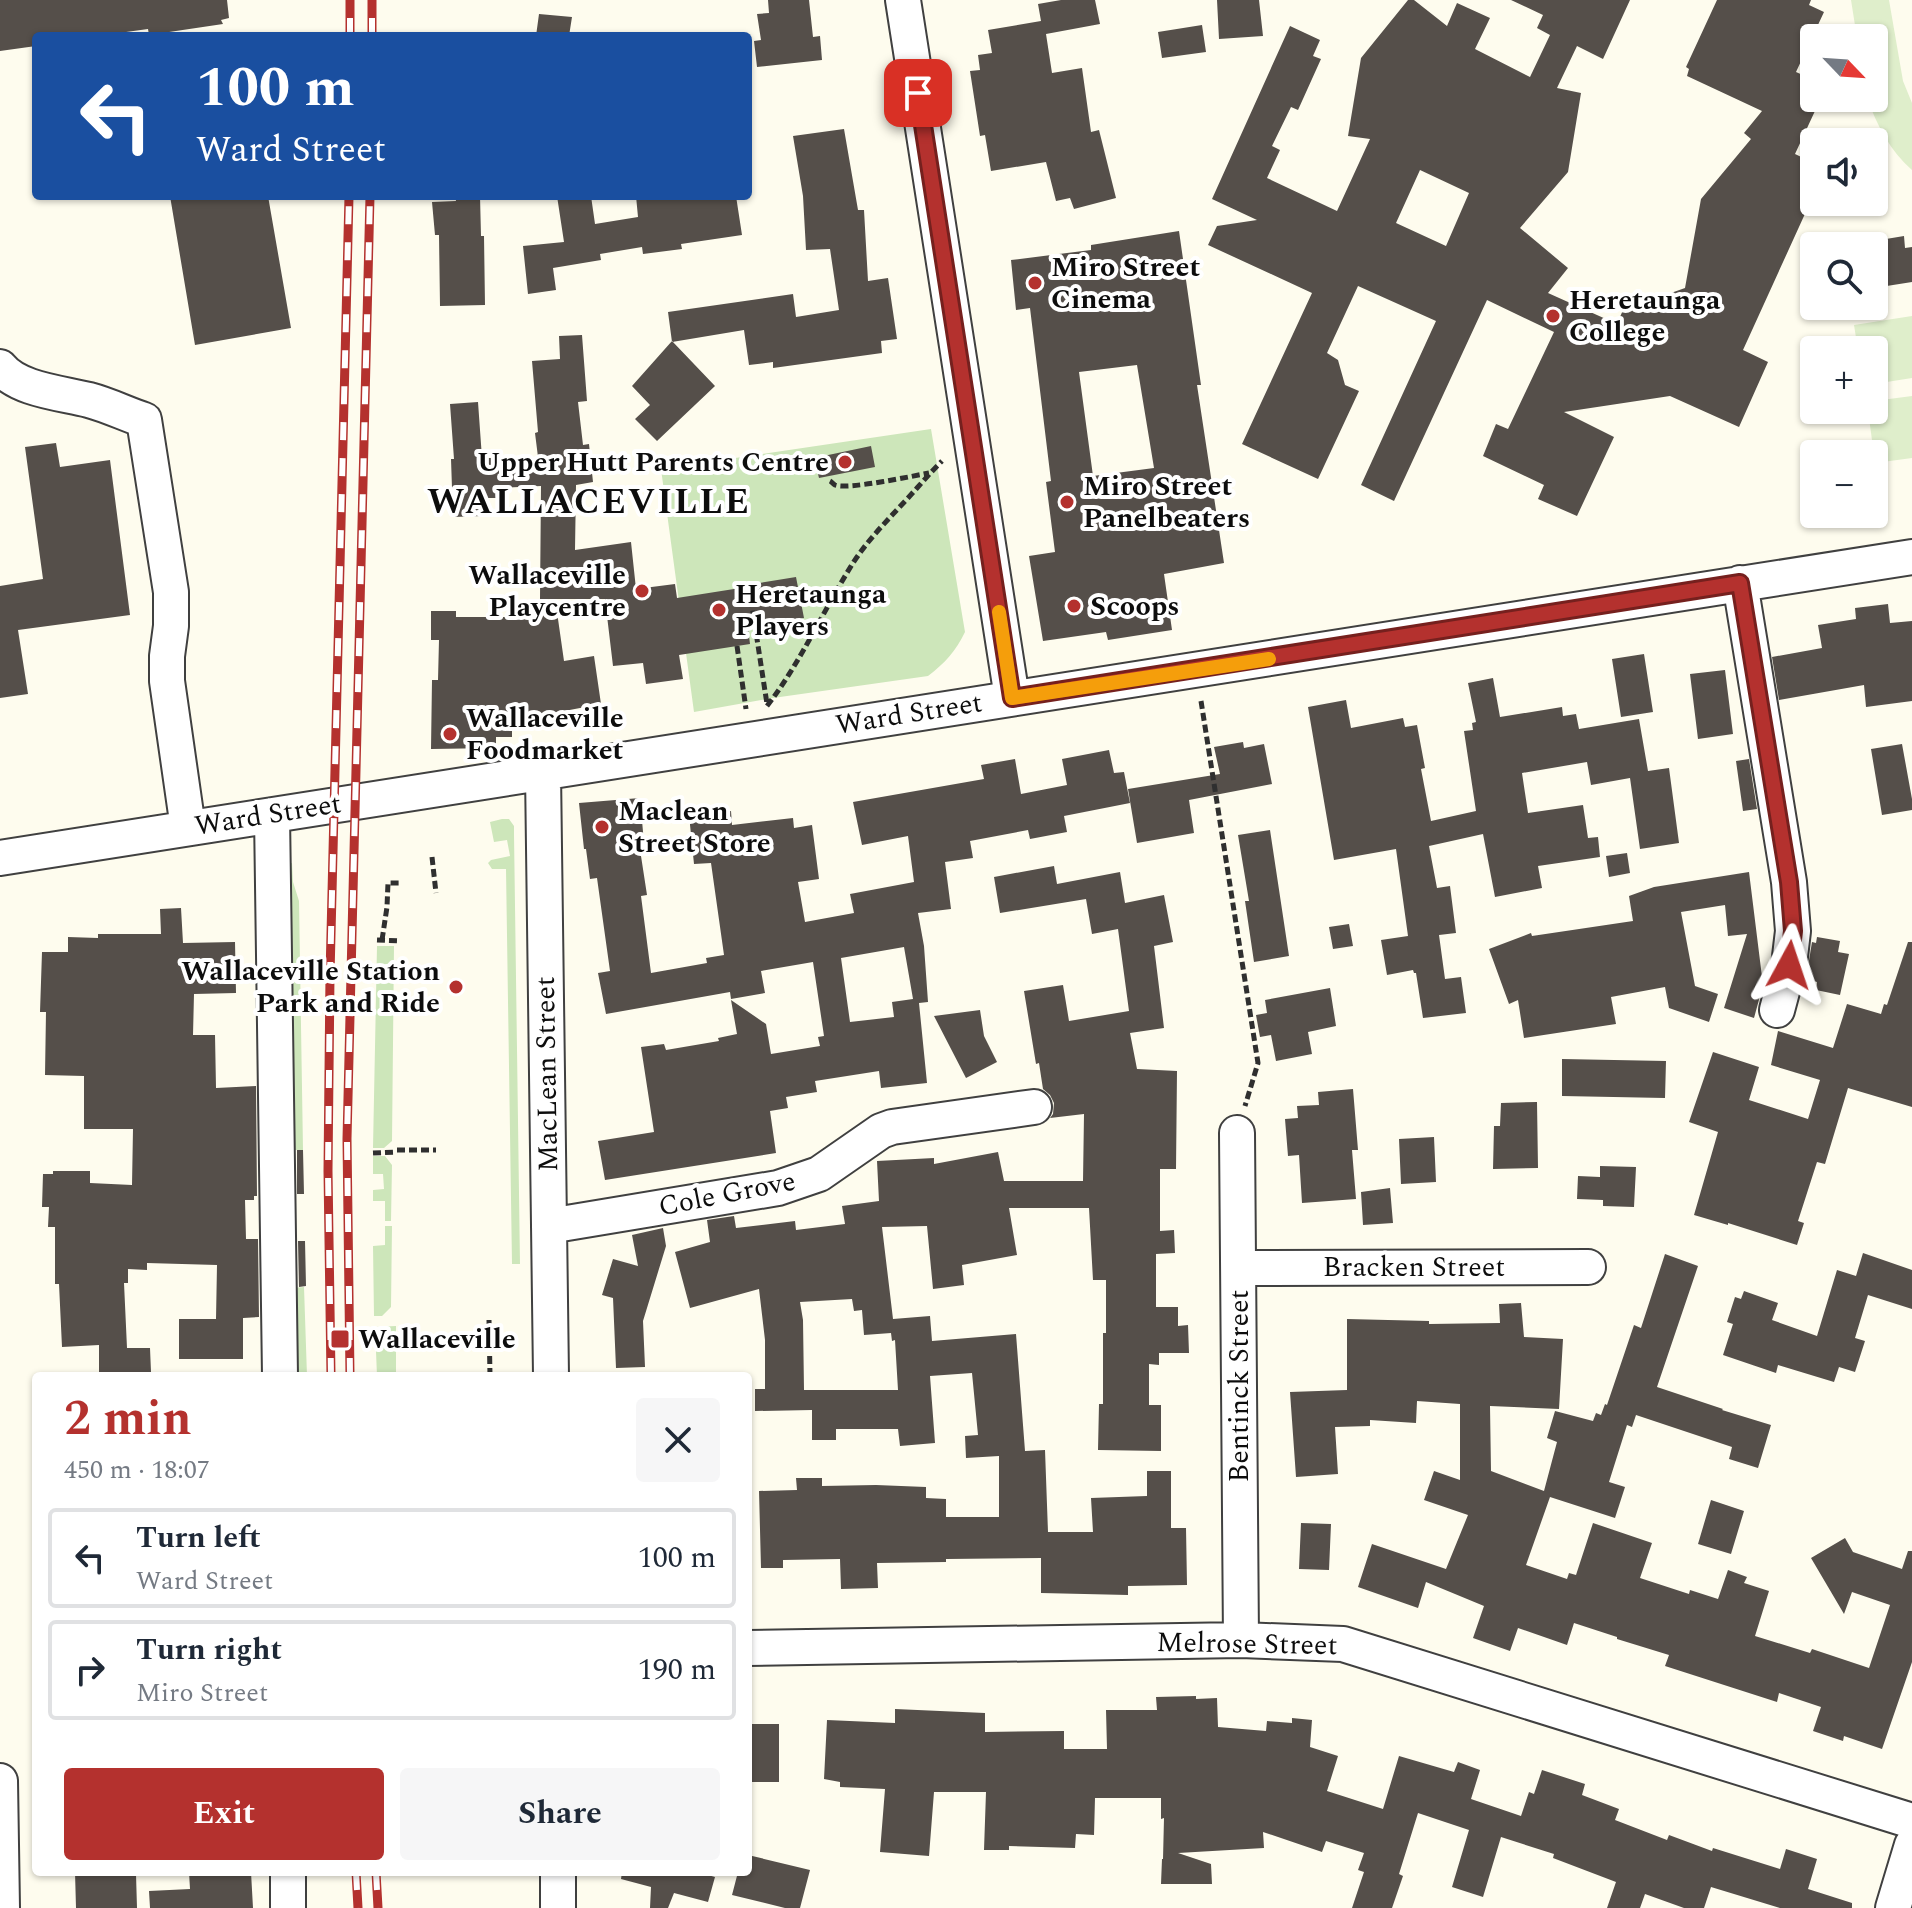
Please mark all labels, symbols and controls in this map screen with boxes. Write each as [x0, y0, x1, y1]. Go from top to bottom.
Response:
north arrow [1800, 24, 1888, 112]
map controls [1800, 24, 1888, 528]
text: 100 m [196, 46, 355, 131]
pin [884, 59, 952, 127]
icon: left [64, 64, 168, 168]
icon: arrive [896, 71, 940, 115]
text: Ward Street [196, 123, 386, 178]
button: sound [1800, 128, 1888, 216]
button: search [1800, 232, 1888, 320]
place label: Miro Street Cinema [1051, 246, 1200, 321]
marker: Miro Street Cinema [1026, 274, 1044, 292]
place label: Heretaunga College [1569, 279, 1721, 354]
marker: Heretaunga College [1544, 307, 1562, 325]
button: + [1800, 336, 1888, 424]
button: − [1800, 440, 1888, 528]
place label: Upper Hutt Parents Centre [477, 441, 829, 484]
marker: Upper Hutt Parents Centre [836, 453, 854, 471]
place label: Miro Street Panelbeaters [1083, 465, 1250, 540]
district label: WALLACEVILLE [427, 475, 751, 530]
marker: Miro Street Panelbeaters [1058, 493, 1076, 511]
place label: Wallaceville Playcentre [468, 554, 626, 629]
place label: Heretaunga Players [735, 573, 887, 648]
marker: Wallaceville Playcentre [633, 582, 651, 600]
place label: Scoops [1090, 585, 1180, 628]
marker: Scoops [1065, 597, 1083, 615]
marker: Heretaunga Players [710, 601, 728, 619]
street label: Ward Street [833, 681, 985, 747]
place label: Wallaceville Foodmarket [466, 697, 624, 772]
marker: Wallaceville Foodmarket [441, 725, 459, 743]
street label: Ward Street [192, 782, 344, 848]
place label: Maclean Street Store [618, 790, 771, 865]
marker: Maclean Street Store [593, 818, 611, 836]
position arrow [1747, 923, 1831, 1007]
place label: Wallaceville Station Park and Ride [181, 950, 440, 1025]
street label: MacLean Street [524, 976, 570, 1172]
marker: Wallaceville Station Park and Ride [447, 978, 465, 996]
street label: Cole Grove [655, 1160, 799, 1228]
street label: Bracken Street [1323, 1246, 1505, 1289]
street label: Bentinck Street [1218, 1289, 1261, 1483]
place label: Wallaceville [358, 1318, 516, 1361]
marker: Wallaceville [329, 1328, 351, 1350]
text: 2 min [64, 1383, 192, 1456]
button: close [636, 1398, 720, 1482]
text: 450 m · 18:07 [64, 1450, 210, 1490]
text: Turn left [136, 1515, 261, 1561]
text: 100 m [638, 1535, 716, 1581]
icon: left [68, 1536, 112, 1580]
text: Ward Street [136, 1561, 273, 1601]
street label: Melrose Street [1156, 1621, 1338, 1667]
text: Turn right [136, 1627, 282, 1673]
text: 190 m [638, 1647, 716, 1693]
icon: right [68, 1648, 112, 1692]
text: Miro Street [136, 1673, 268, 1713]
button: Exit [64, 1768, 384, 1860]
button: Share [400, 1768, 720, 1860]

